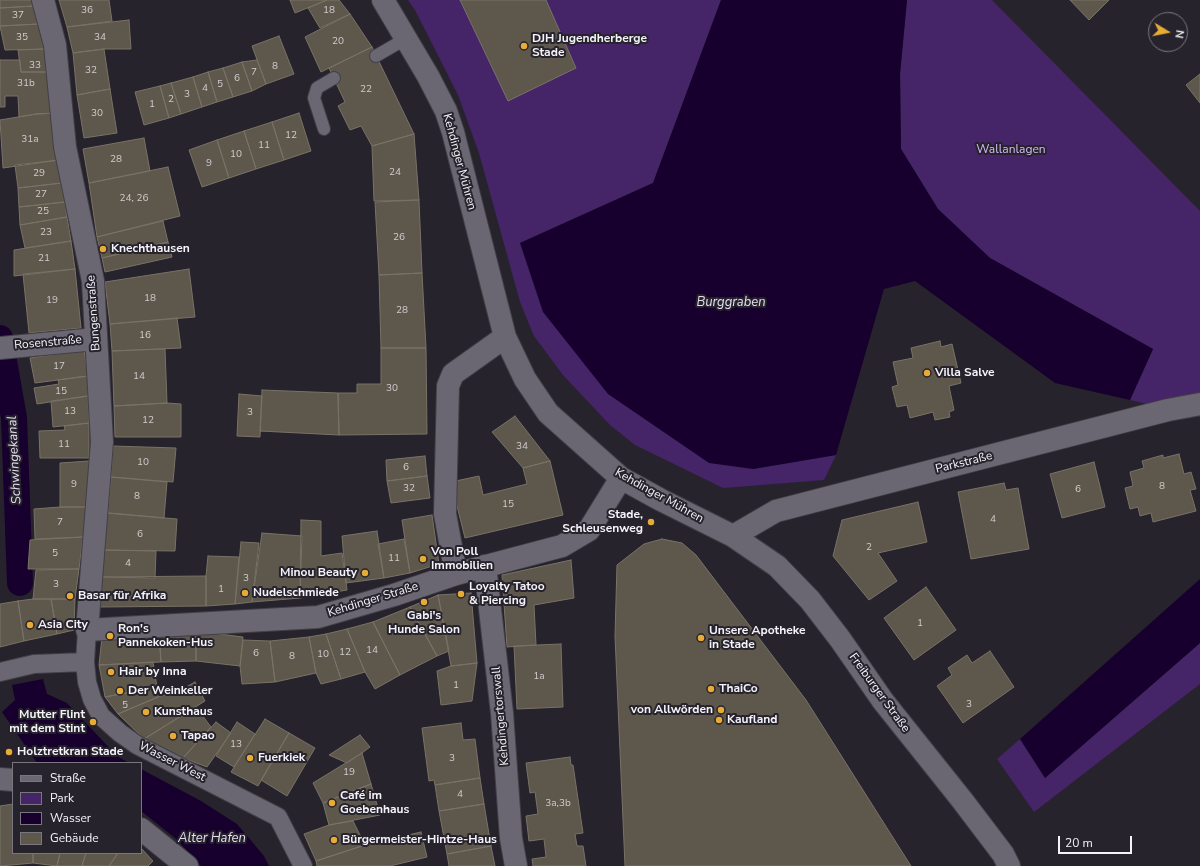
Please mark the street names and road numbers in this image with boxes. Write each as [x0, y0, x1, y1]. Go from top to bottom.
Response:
street label: Kehdinger Mühren [439, 112, 479, 212]
street label: Bungenstraße [84, 275, 104, 351]
street label: Rosenstraße [14, 333, 82, 353]
street label: Parkstraße [934, 449, 994, 477]
street label: Kehdinger Mühren [612, 466, 706, 526]
street label: Kehdinger Straße [326, 579, 420, 621]
street label: Freiburger Straße [845, 651, 913, 735]
street label: Kehdingertorswall [489, 666, 513, 766]
street label: Wasser West [136, 739, 208, 785]

